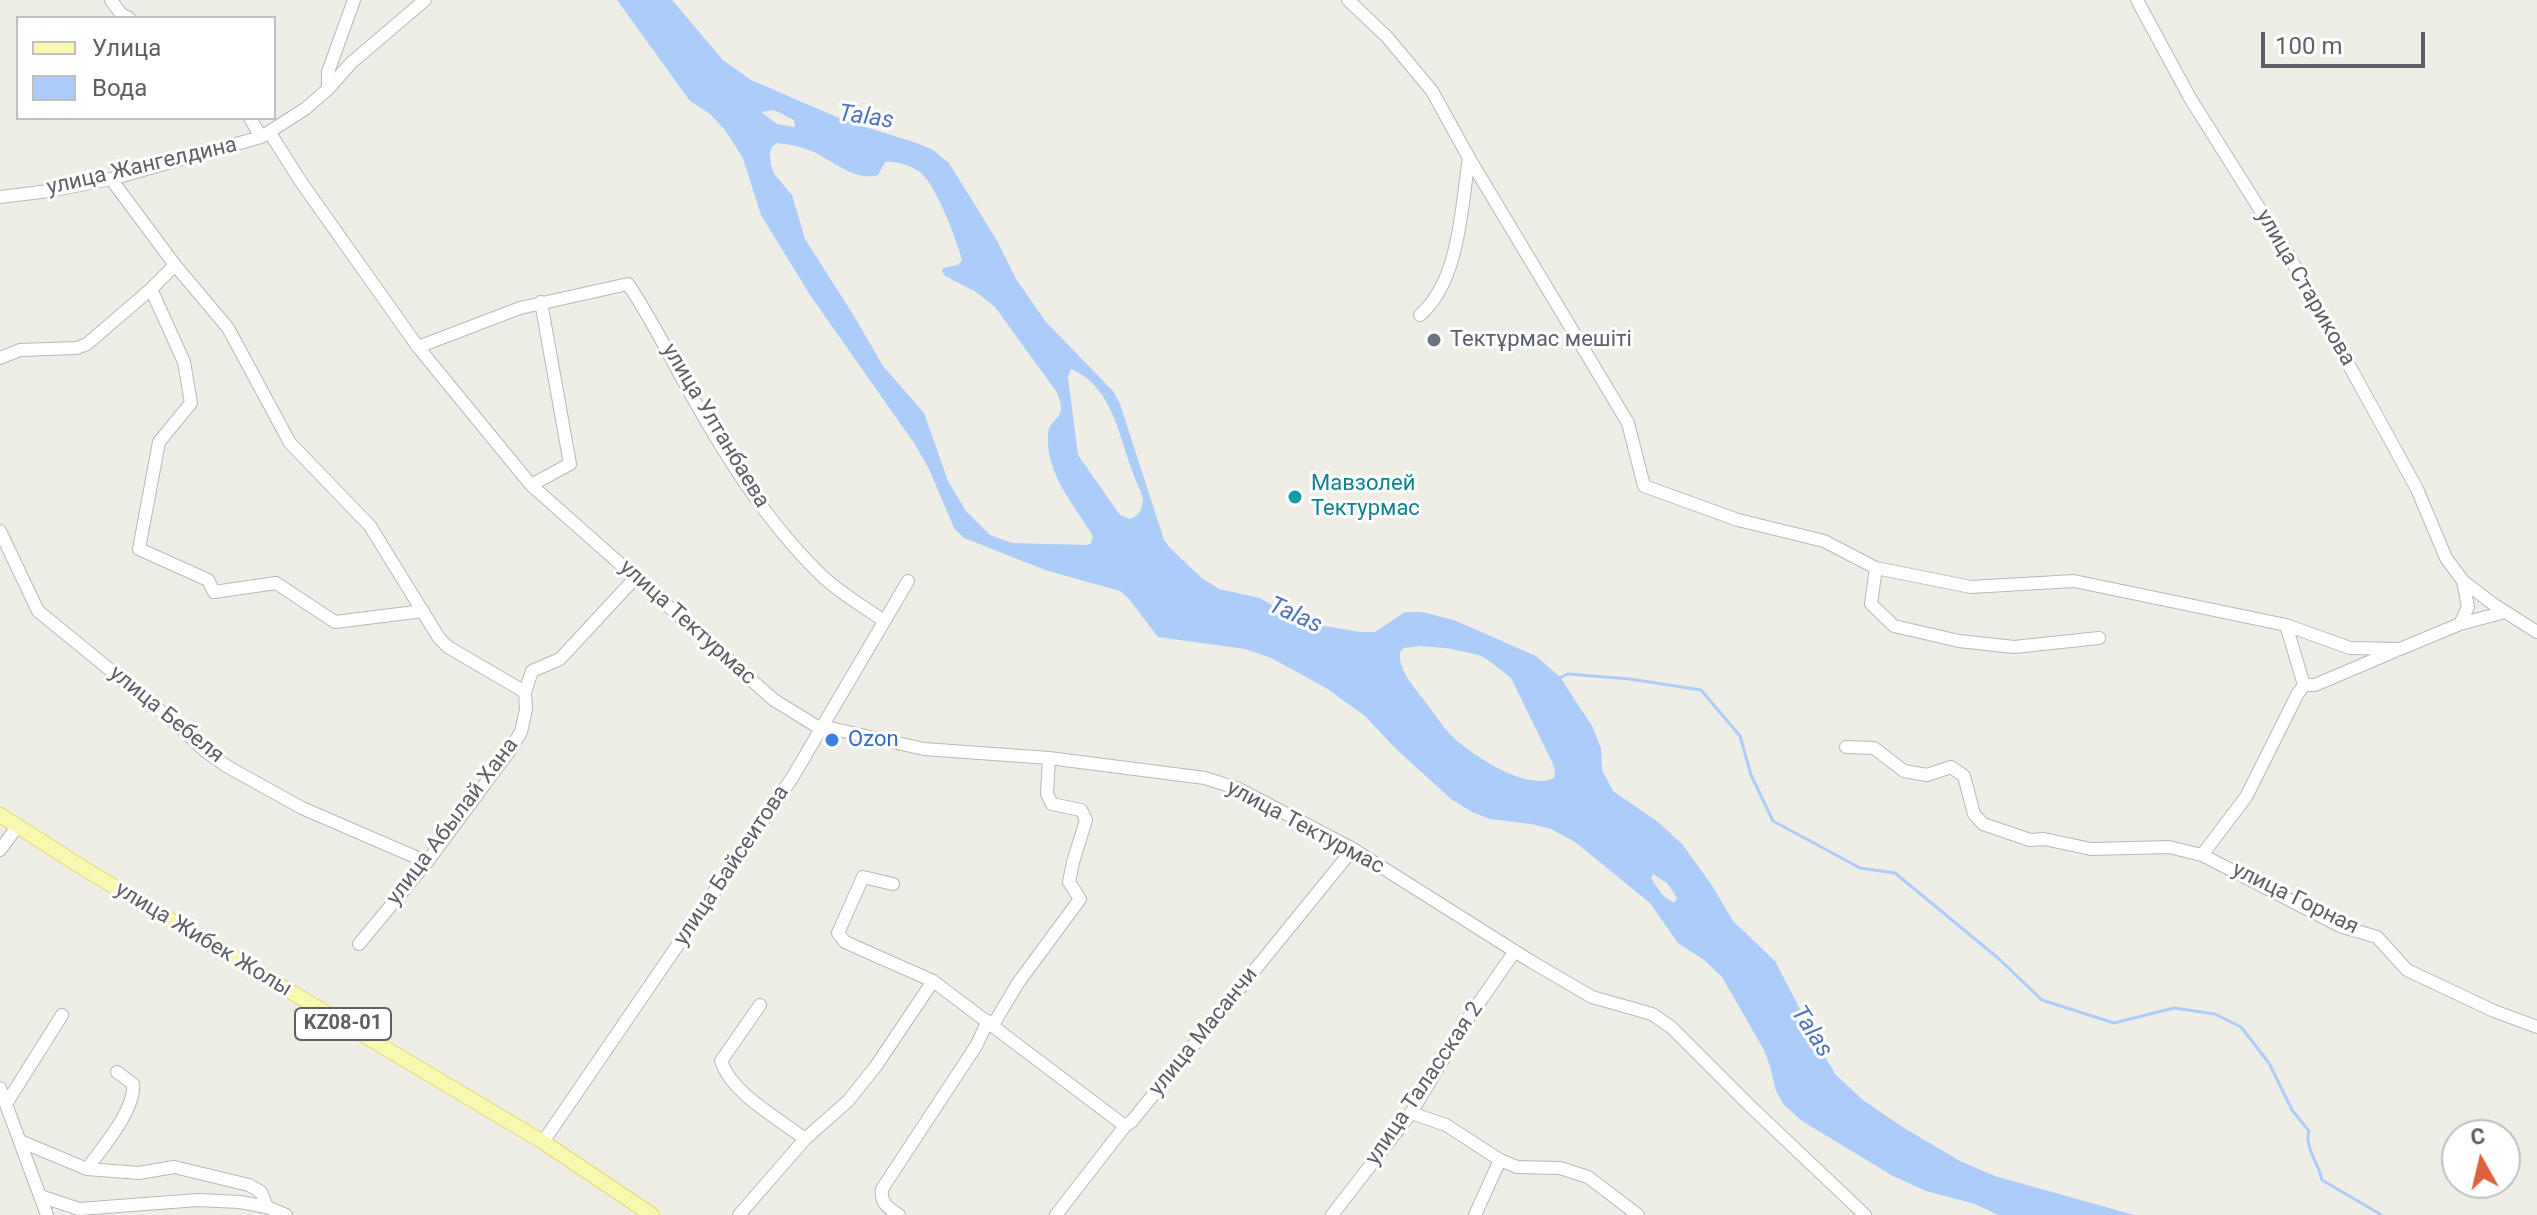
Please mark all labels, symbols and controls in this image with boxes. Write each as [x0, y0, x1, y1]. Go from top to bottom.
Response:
legend [16, 16, 276, 120]
scale bar [2265, 16, 2429, 66]
text: 100 m [2275, 32, 2342, 60]
text: Улица [92, 34, 161, 62]
text: Вода [92, 74, 147, 102]
water label: Talas [836, 100, 896, 136]
street label: улица Жангелдина [44, 132, 240, 202]
street label: улица Старикова [2249, 205, 2361, 371]
place label: Тектұрмас мешіті [1450, 327, 1632, 353]
marker: Тектұрмас мешіті [1425, 331, 1443, 349]
street label: улица Ултанбаева [656, 339, 774, 513]
place label: Мавзолей Тектурмас [1311, 471, 1420, 522]
marker: Мавзолей Тектурмас [1286, 488, 1304, 506]
street label: улица Тектурмас [613, 555, 761, 691]
water label: Talas [1264, 592, 1326, 640]
street label: улица Бебеля [103, 661, 229, 769]
place label: Ozon [848, 727, 899, 753]
marker: Ozon [823, 731, 841, 749]
street label: улица Абылай Хана [381, 733, 525, 911]
street label: улица Тектурмас [1222, 775, 1388, 881]
street label: улица Байсеитова [669, 781, 795, 951]
street label: улица Горная [2227, 857, 2363, 941]
street label: улица Жибек Жолы [110, 877, 296, 1003]
street label: улица Масанчи [1144, 962, 1264, 1102]
street label: улица Таласская 2 [1361, 997, 1489, 1171]
water label: Talas [1784, 1001, 1838, 1063]
road number: KZ08-01 [295, 1008, 391, 1040]
north arrow [2441, 1119, 2521, 1199]
text: С [2469, 1123, 2487, 1150]

